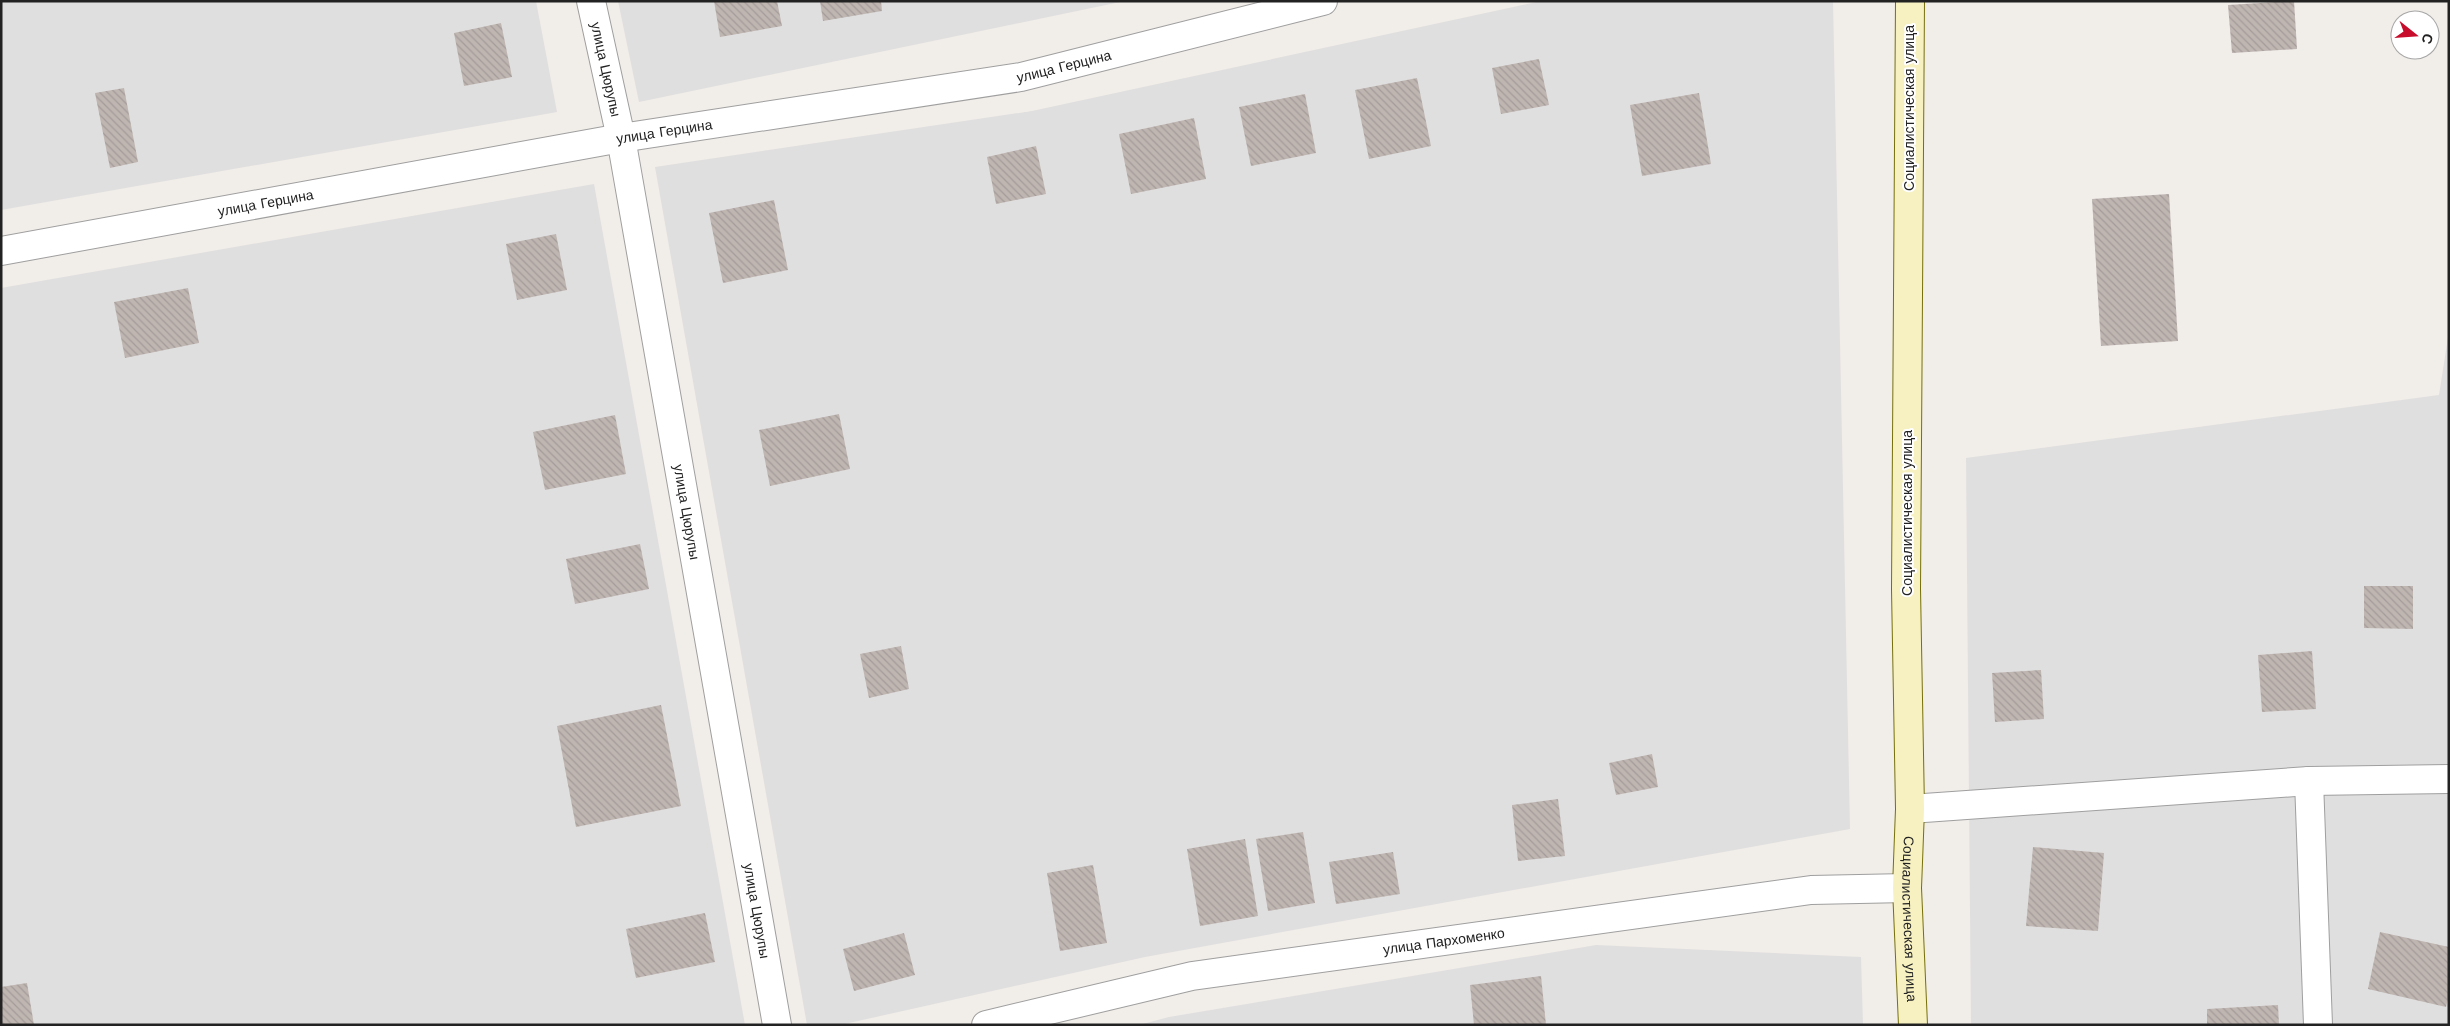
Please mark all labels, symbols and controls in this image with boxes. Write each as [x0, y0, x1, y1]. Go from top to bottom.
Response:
north arrow [2390, 10, 2440, 60]
street label: улица Цюрупы [588, 21, 624, 118]
street label: Социалистическая улица [1901, 25, 1917, 191]
text: С [2418, 32, 2437, 46]
street label: улица Герцина [1016, 47, 1113, 86]
street label: улица Герцина [615, 116, 714, 147]
street label: улица Герцина [217, 186, 315, 219]
street label: Социалистическая улица [1899, 430, 1915, 596]
street label: улица Цюрупы [671, 463, 703, 561]
street label: Социалистическая улица [1899, 836, 1920, 1002]
street label: улица Цюрупы [741, 862, 773, 960]
street label: улица Пархоменко [1382, 925, 1506, 957]

